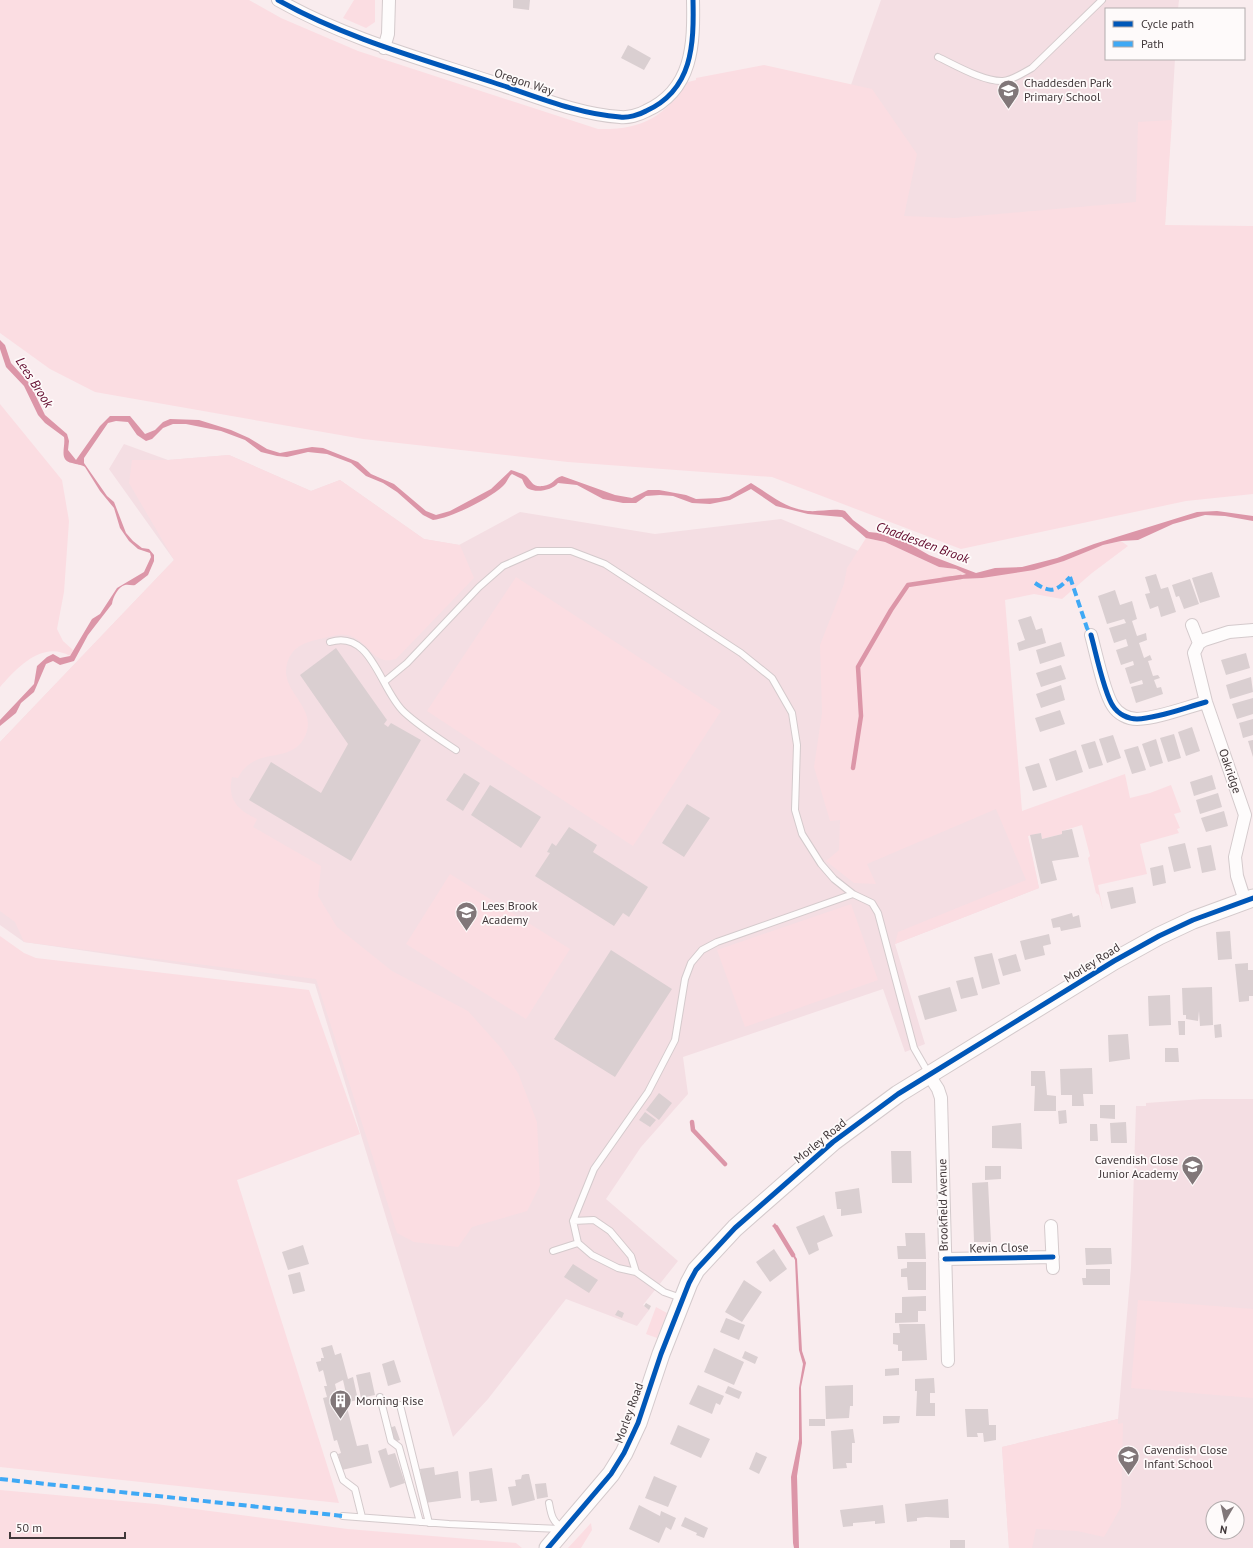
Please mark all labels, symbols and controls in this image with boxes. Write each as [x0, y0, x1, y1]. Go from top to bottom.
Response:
legend [1105, 8, 1245, 60]
text: Cycle path [1141, 16, 1194, 31]
text: Path [1141, 36, 1164, 51]
street label: Oregon Way [493, 65, 556, 98]
place label: Chaddesden Park Primary School [1024, 75, 1112, 104]
school or university icon: Chaddesden Park Primary School [996, 77, 1022, 110]
water label: Lees Brook [12, 354, 58, 412]
water label: Chaddesden Brook [874, 518, 973, 568]
street label: Oakridge [1216, 747, 1245, 795]
place label: Lees Brook Academy [482, 898, 538, 927]
school or university icon: Lees Brook Academy [454, 900, 480, 933]
street label: Morley Road [1061, 939, 1122, 986]
street label: Morley Road [790, 1115, 849, 1166]
place label: Cavendish Close Junior Academy [1095, 1152, 1178, 1181]
school or university icon: Cavendish Close Junior Academy [1180, 1154, 1206, 1187]
street label: Brookfield Avenue [934, 1159, 951, 1251]
street label: Kevin Close [969, 1239, 1029, 1256]
street label: Morley Road [611, 1381, 646, 1445]
building icon: Morning Rise [327, 1388, 353, 1421]
place label: Morning Rise [356, 1393, 424, 1408]
place label: Cavendish Close Infant School [1144, 1442, 1227, 1471]
school or university icon: Cavendish Close Infant School [1116, 1444, 1142, 1477]
north arrow [1205, 1500, 1245, 1540]
scale bar [10, 1514, 125, 1540]
text: 50 m [16, 1520, 42, 1535]
text: N [1219, 1522, 1228, 1537]

